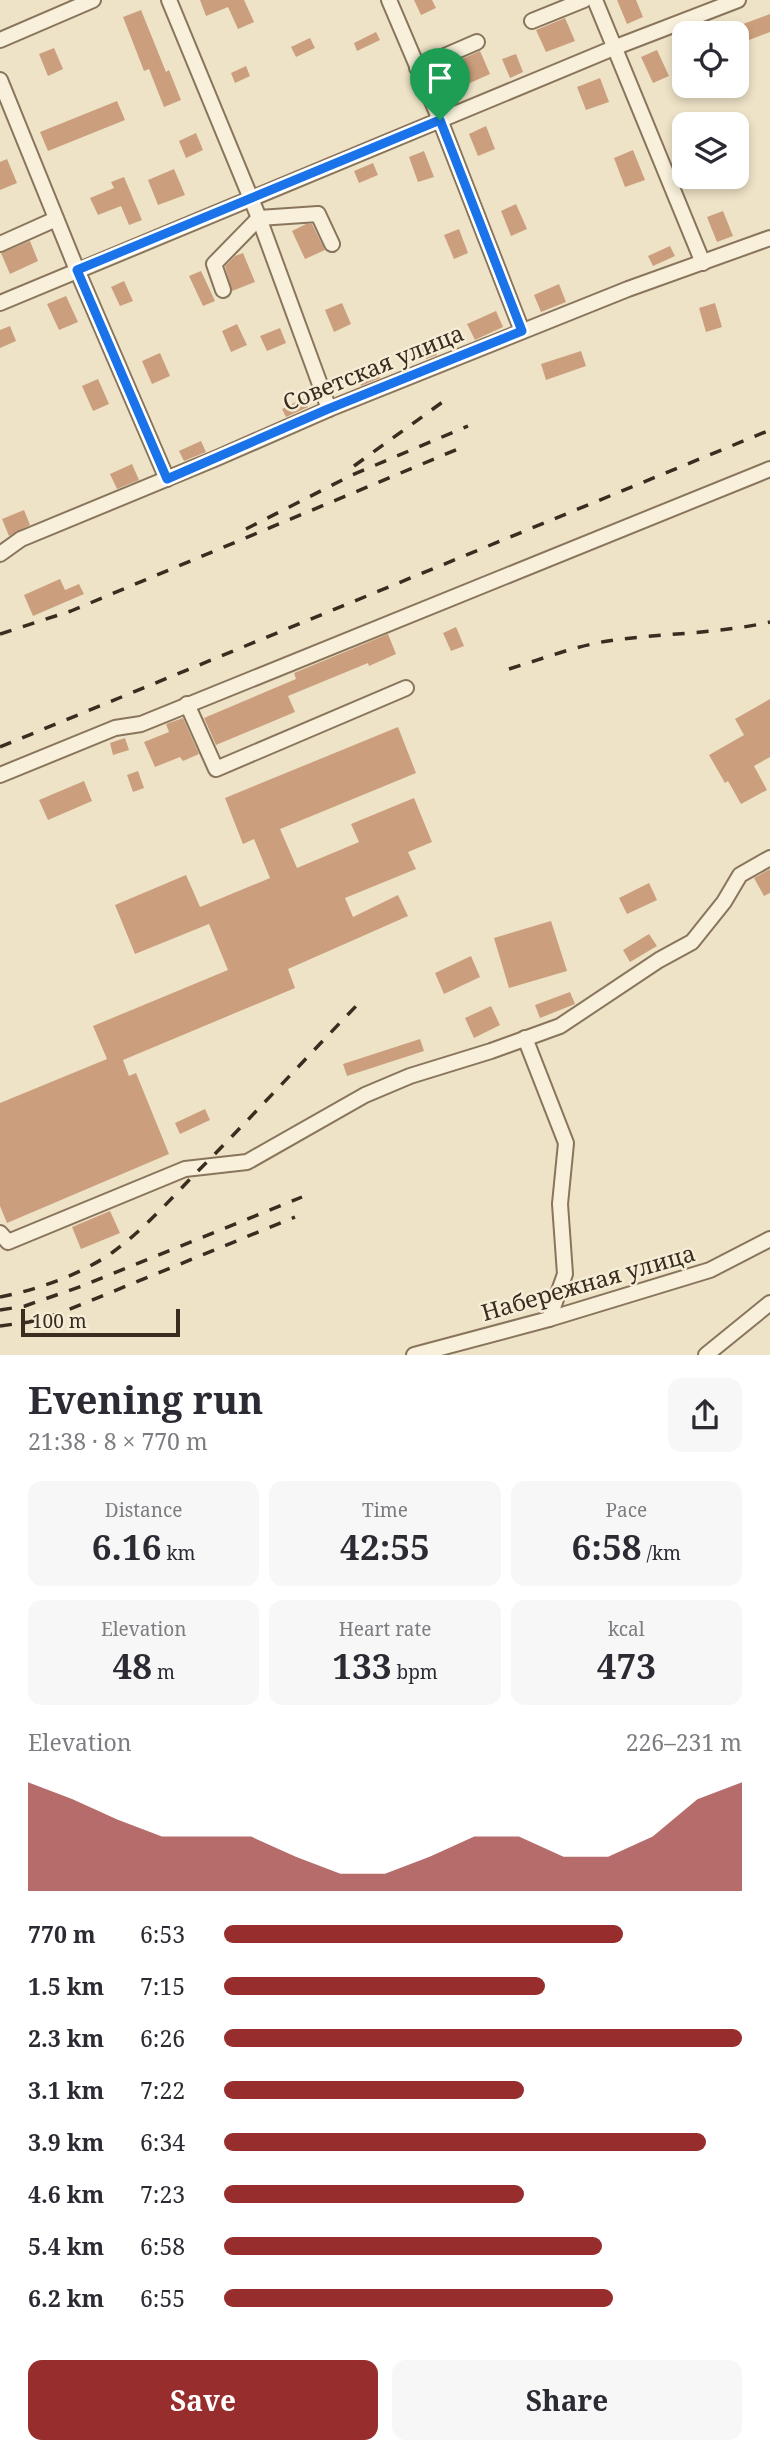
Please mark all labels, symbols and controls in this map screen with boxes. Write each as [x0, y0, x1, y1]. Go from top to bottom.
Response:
map controls [672, 21, 749, 189]
button: locate [672, 21, 749, 98]
pin [410, 48, 470, 120]
icon: arrive [421, 59, 459, 97]
button: layers [672, 112, 749, 189]
street label: Советская улица [278, 316, 468, 418]
street label: Набережная улица [477, 1236, 699, 1328]
scale bar [21, 1306, 180, 1338]
text: 100 m [32, 1308, 87, 1334]
text: Evening run [28, 1373, 263, 1425]
button: share [668, 1378, 742, 1452]
text: 21:38 · 8 × 770 m [28, 1425, 208, 1457]
text: Distance [105, 1497, 182, 1523]
text: Time [362, 1497, 408, 1523]
text: Pace [605, 1497, 647, 1523]
text: 6.16 [92, 1523, 161, 1570]
text: 42:55 [340, 1523, 430, 1570]
text: 6:58 [572, 1523, 642, 1570]
text: km [161, 1540, 195, 1566]
text: /km [642, 1540, 681, 1566]
text: Elevation [101, 1616, 186, 1642]
text: Heart rate [339, 1616, 431, 1642]
text: kcal [608, 1616, 645, 1642]
text: 48 [112, 1642, 152, 1689]
text: 133 [332, 1642, 392, 1689]
text: 473 [597, 1642, 656, 1689]
text: m [152, 1659, 175, 1685]
text: bpm [392, 1659, 438, 1685]
text: Elevation [28, 1726, 132, 1758]
text: 226–231 m [626, 1726, 742, 1758]
text: 770 m [28, 1918, 96, 1950]
text: 6:53 [140, 1918, 185, 1950]
text: 1.5 km [28, 1970, 104, 2002]
text: 7:15 [140, 1970, 185, 2002]
text: 2.3 km [28, 2022, 104, 2054]
text: 6:26 [140, 2022, 185, 2054]
text: 3.1 km [28, 2074, 104, 2106]
text: 7:22 [140, 2074, 185, 2106]
text: 3.9 km [28, 2126, 104, 2158]
text: 6:34 [140, 2126, 185, 2158]
text: 4.6 km [28, 2178, 104, 2210]
text: 7:23 [140, 2178, 185, 2210]
text: 5.4 km [28, 2230, 104, 2262]
text: 6:58 [140, 2230, 185, 2262]
text: 6.2 km [28, 2282, 104, 2314]
text: 6:55 [140, 2282, 185, 2314]
button: Save [28, 2360, 378, 2440]
button: Share [392, 2360, 742, 2440]

